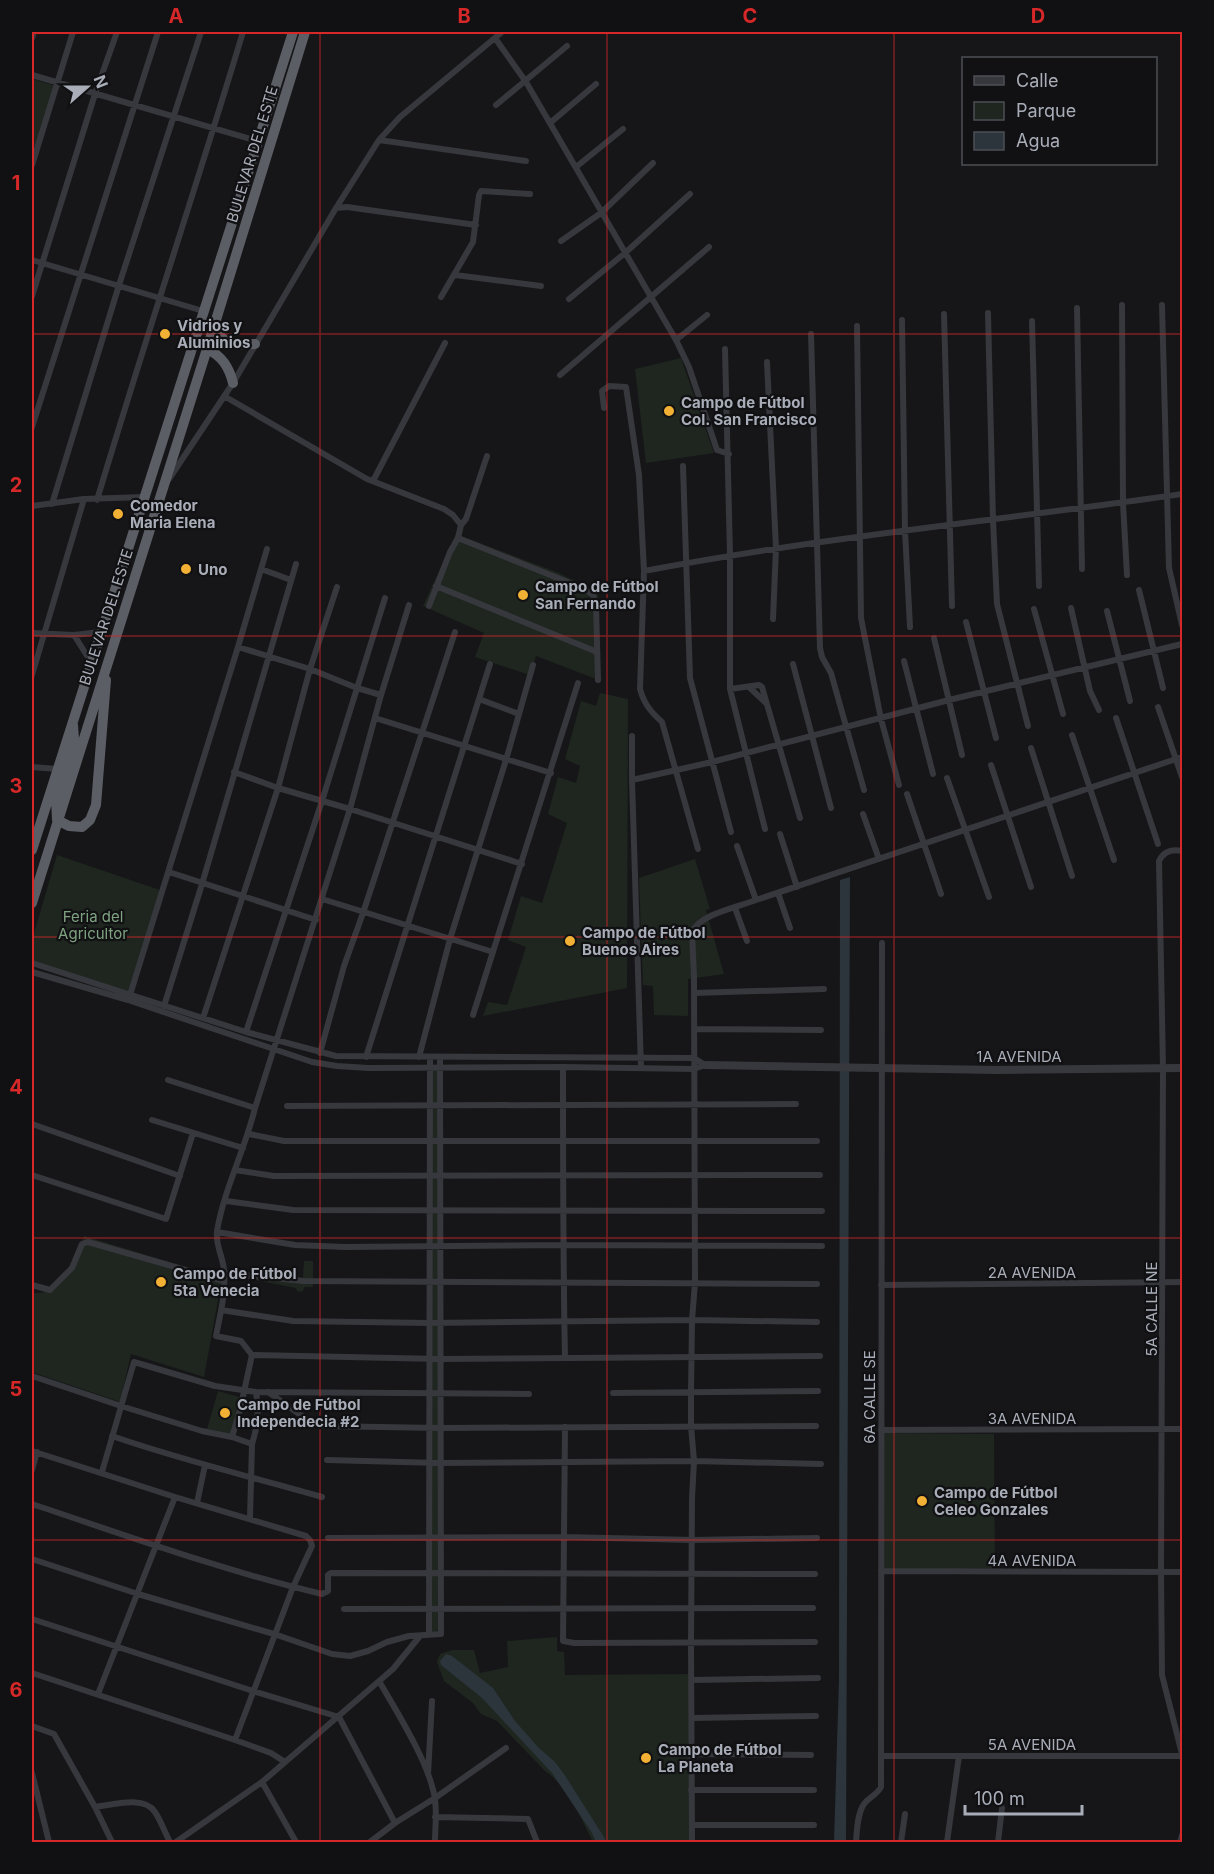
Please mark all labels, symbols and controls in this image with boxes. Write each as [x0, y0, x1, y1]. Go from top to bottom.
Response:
text: A [169, 4, 184, 28]
text: B [457, 4, 471, 28]
text: C [743, 4, 757, 28]
text: D [1031, 4, 1045, 28]
north arrow [57, 57, 117, 117]
legend [962, 57, 1157, 165]
text: Calle [1016, 70, 1058, 91]
text: N [89, 72, 113, 91]
street label: BULEVAR DEL ESTE [222, 83, 282, 225]
text: Parque [1016, 100, 1076, 121]
text: Agua [1016, 130, 1060, 151]
text: 1 [12, 171, 20, 195]
place label: Vidrios y Aluminios [177, 316, 250, 352]
marker: Vidrios y Aluminios [158, 327, 172, 341]
place label: Campo de Fútbol Col. San Francisco [681, 393, 817, 429]
marker: Campo de Fútbol Col. San Francisco [662, 404, 676, 418]
text: 2 [10, 473, 22, 497]
place label: Comedor Maria Elena [130, 496, 215, 532]
marker: Comedor Maria Elena [111, 507, 125, 521]
street label: BULEVAR DEL ESTE [75, 547, 137, 687]
place label: Uno [198, 560, 228, 579]
marker: Uno [179, 562, 193, 576]
place label: Campo de Fútbol San Fernando [535, 577, 659, 613]
marker: Campo de Fútbol San Fernando [516, 588, 530, 602]
text: 3 [10, 774, 22, 798]
park label: Feria del Agricultor [58, 907, 128, 943]
place label: Campo de Fútbol Buenos Aires [582, 923, 706, 959]
marker: Campo de Fútbol Buenos Aires [563, 934, 577, 948]
street label: 1A AVENIDA [976, 1047, 1062, 1066]
text: 4 [9, 1075, 23, 1099]
street label: 5A CALLE NE [1142, 1261, 1161, 1357]
street label: 2A AVENIDA [988, 1263, 1076, 1282]
place label: Campo de Fútbol 5ta Venecia [173, 1264, 297, 1300]
marker: Campo de Fútbol 5ta Venecia [154, 1275, 168, 1289]
street label: 6A CALLE SE [860, 1350, 879, 1444]
text: 5 [10, 1377, 22, 1401]
place label: Campo de Fútbol Independecia #2 [237, 1395, 361, 1431]
marker: Campo de Fútbol Independecia #2 [218, 1406, 232, 1420]
street label: 3A AVENIDA [988, 1409, 1076, 1428]
place label: Campo de Fútbol Celeo Gonzales [934, 1483, 1058, 1519]
marker: Campo de Fútbol Celeo Gonzales [915, 1494, 929, 1508]
street label: 4A AVENIDA [988, 1551, 1076, 1570]
text: 6 [10, 1678, 23, 1702]
street label: 5A AVENIDA [988, 1735, 1076, 1754]
place label: Campo de Fútbol La Planeta [658, 1740, 782, 1776]
marker: Campo de Fútbol La Planeta [639, 1751, 653, 1765]
scale bar [965, 1778, 1082, 1816]
text: 100 m [974, 1788, 1025, 1809]

